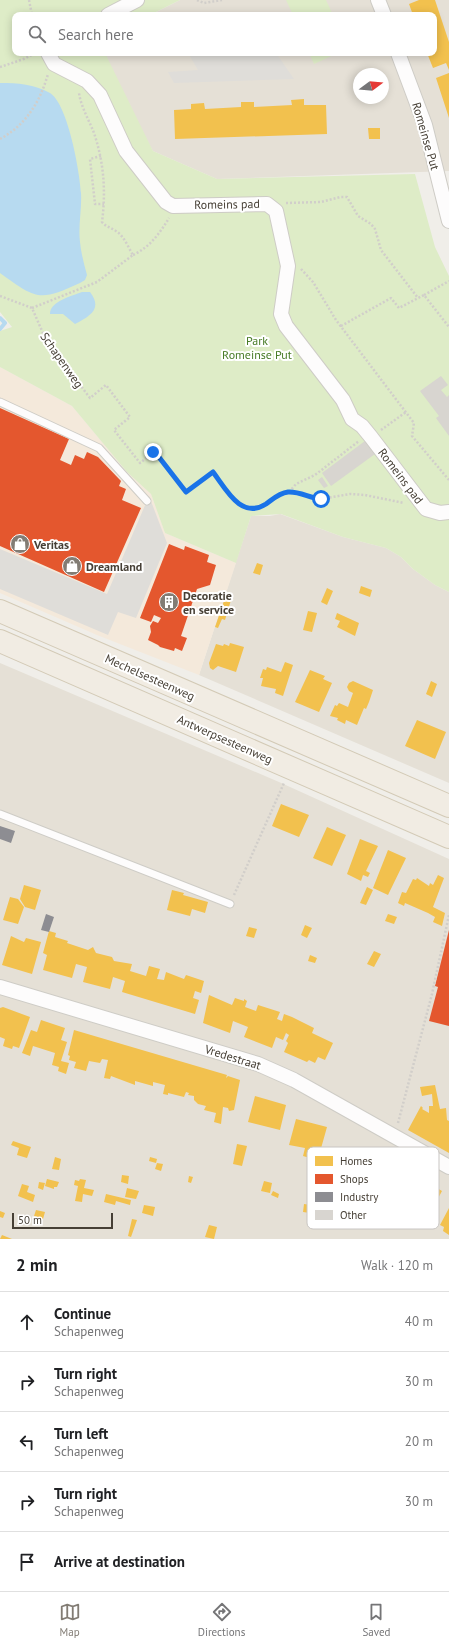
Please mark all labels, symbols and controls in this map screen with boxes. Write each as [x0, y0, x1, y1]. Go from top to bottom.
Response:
search box [12, 12, 437, 56]
icon: search [26, 23, 48, 45]
text: Search here [58, 25, 134, 44]
north arrow [353, 68, 389, 104]
street label: Romeinse Put [409, 100, 443, 172]
street label: Romeins pad [194, 196, 260, 212]
street label: Schapenweg [37, 329, 87, 391]
park label: Park Romeinse Put [222, 333, 292, 362]
route end [144, 443, 162, 461]
street label: Romeins pad [375, 445, 427, 507]
route start [312, 490, 330, 508]
shop icon: Veritas [9, 533, 31, 555]
place label: Veritas [33, 537, 69, 552]
shop icon: Dreamland [61, 555, 83, 577]
place label: Dreamland [86, 559, 142, 574]
place label: Decoratie en service [183, 588, 234, 617]
building icon: Decoratie en service [158, 591, 180, 613]
street label: Mechelsesteenweg [103, 650, 197, 704]
street label: Antwerpsesteenweg [175, 711, 275, 767]
street label: Vredestraat [202, 1041, 263, 1073]
legend [307, 1147, 439, 1229]
text: Homes [340, 1154, 373, 1168]
text: Shops [340, 1172, 369, 1186]
text: Industry [340, 1190, 379, 1204]
text: Other [340, 1208, 367, 1222]
scale bar [12, 1211, 113, 1230]
text: 50 m [18, 1213, 42, 1227]
text: 2 min [16, 1254, 57, 1276]
text: Walk · 120 m [361, 1257, 433, 1274]
text: Continue [54, 1304, 111, 1323]
icon: ahead [16, 1311, 38, 1333]
text: 40 m [405, 1313, 433, 1330]
text: Schapenweg [54, 1323, 124, 1340]
text: Turn right [54, 1364, 117, 1383]
icon: right [16, 1371, 38, 1393]
text: 30 m [405, 1373, 433, 1390]
text: Schapenweg [54, 1383, 124, 1400]
text: Turn left [54, 1424, 108, 1443]
icon: left [16, 1431, 38, 1453]
text: 20 m [405, 1433, 433, 1450]
text: Schapenweg [54, 1443, 124, 1460]
text: Turn right [54, 1484, 117, 1503]
icon: right [16, 1491, 38, 1513]
text: 30 m [405, 1493, 433, 1510]
text: Schapenweg [54, 1503, 124, 1520]
icon: arrive [16, 1551, 38, 1573]
text: Arrive at destination [54, 1552, 185, 1571]
tab: Map [59, 1601, 81, 1639]
tab: Directions [198, 1601, 245, 1639]
tab: Saved [362, 1601, 390, 1639]

